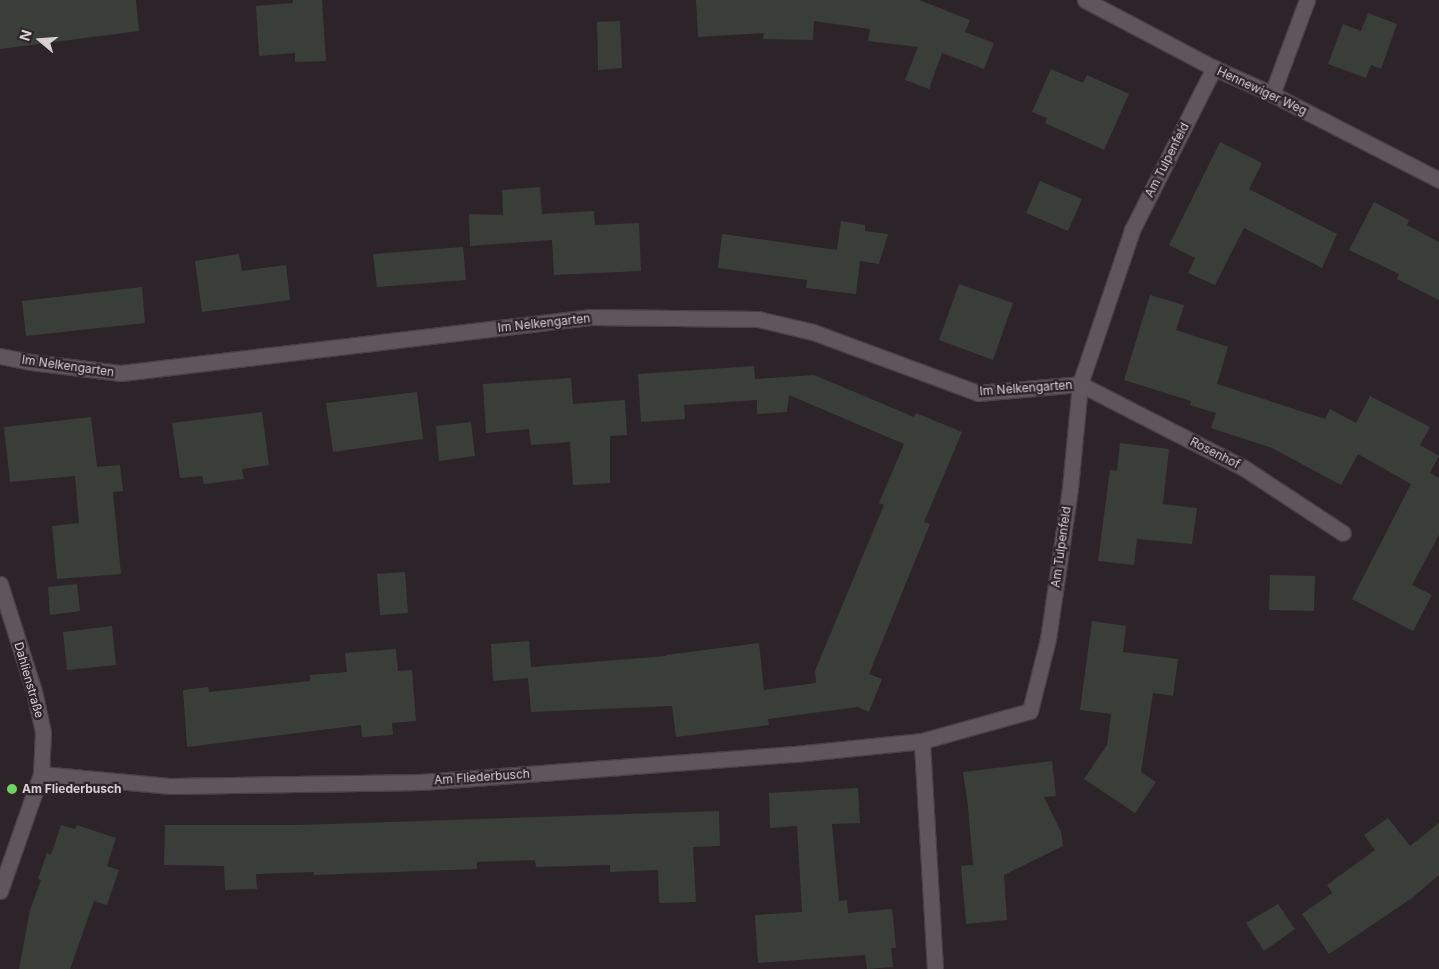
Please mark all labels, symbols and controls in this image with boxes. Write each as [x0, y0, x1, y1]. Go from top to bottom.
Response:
north arrow [15, 15, 65, 65]
text: N [16, 28, 35, 43]
street label: Hennewiger Weg [1215, 64, 1309, 118]
street label: Am Tulpenfeld [1142, 120, 1192, 200]
street label: Im Nelkengarten [497, 311, 591, 335]
street label: Im Nelkengarten [21, 352, 115, 380]
street label: Im Nelkengarten [979, 378, 1073, 398]
street label: Rosenhof [1188, 434, 1242, 472]
street label: Am Tulpenfeld [1048, 505, 1074, 589]
street label: Dahlienstraße [11, 640, 47, 720]
street label: Am Fliederbusch [434, 766, 530, 788]
place label: Am Fliederbusch [22, 782, 122, 796]
marker: Am Fliederbusch [6, 783, 18, 795]

